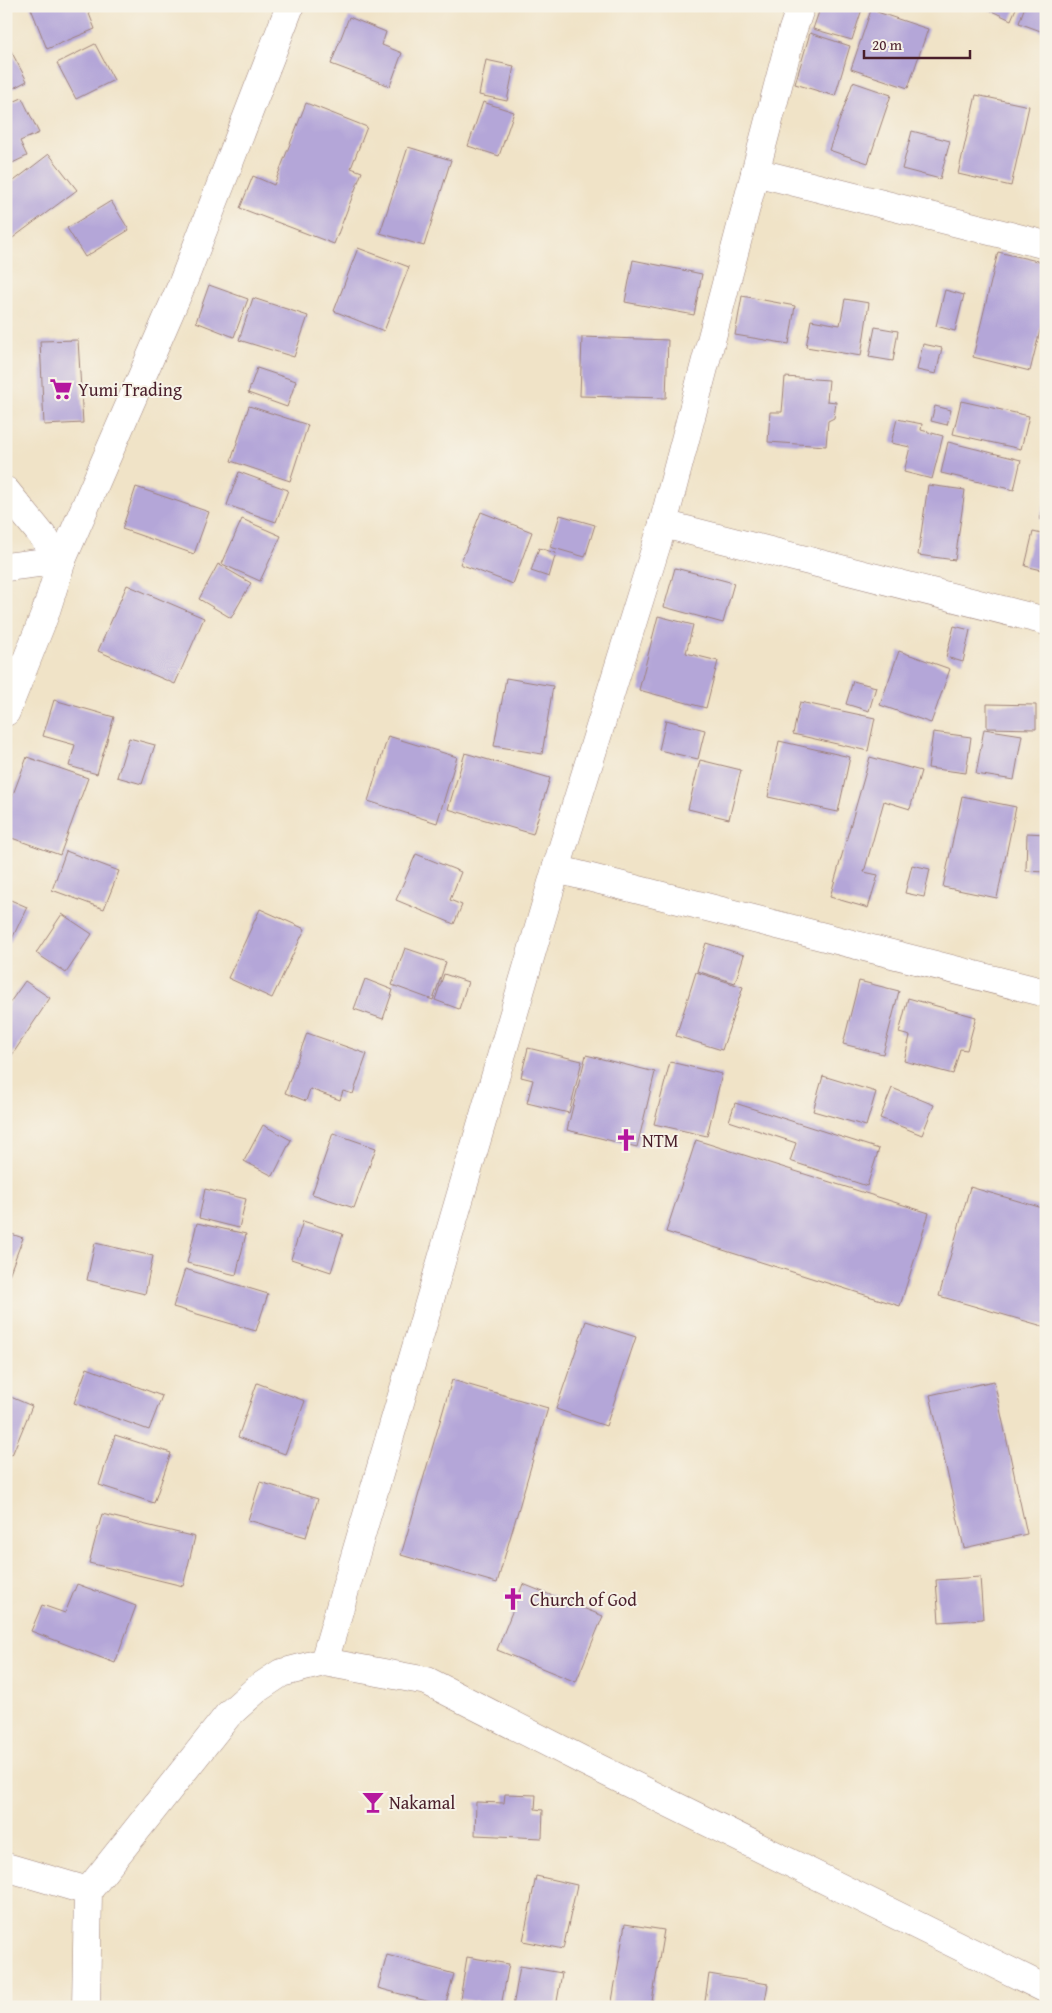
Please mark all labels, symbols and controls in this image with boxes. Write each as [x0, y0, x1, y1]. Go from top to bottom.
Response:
scale bar [864, 28, 971, 60]
text: 20 m [872, 34, 903, 55]
supermarket icon: Yumi Trading [48, 376, 74, 402]
place label: Yumi Trading [78, 376, 182, 403]
church icon: NTM [613, 1127, 639, 1153]
place label: NTM [642, 1127, 679, 1154]
church icon: Church of God [500, 1586, 526, 1612]
place label: Church of God [530, 1586, 637, 1613]
bar icon: Nakamal [360, 1789, 386, 1815]
place label: Nakamal [389, 1789, 455, 1816]

